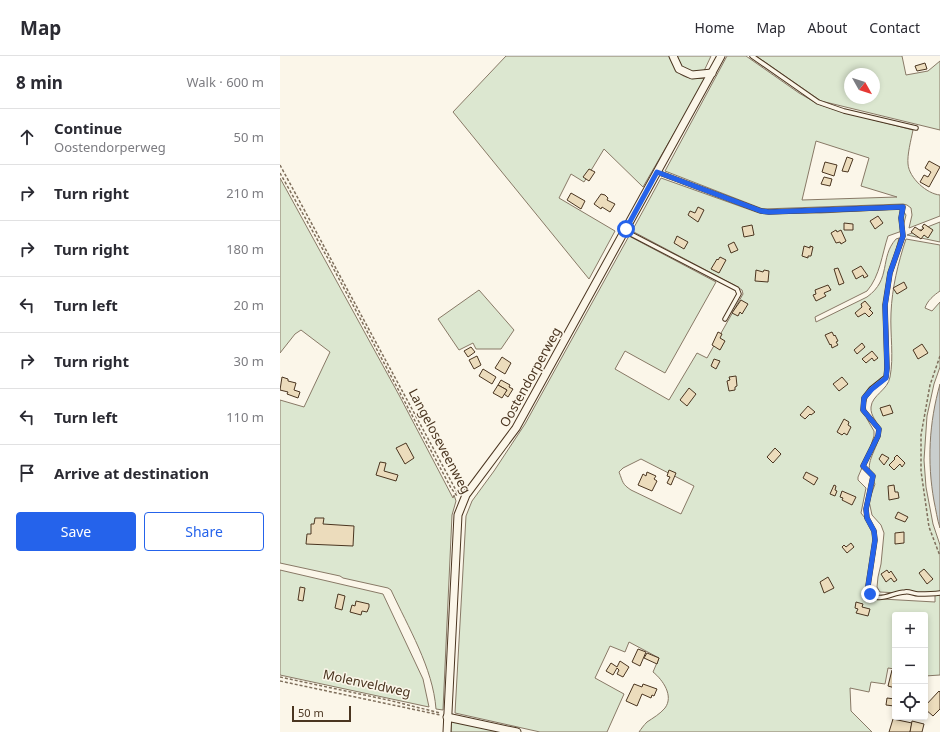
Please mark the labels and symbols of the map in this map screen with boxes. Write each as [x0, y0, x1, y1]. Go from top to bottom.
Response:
north arrow [844, 68, 880, 104]
route start [617, 220, 635, 238]
street label: Oostendorperweg [495, 324, 565, 430]
street label: Langeloseveenweg [405, 385, 475, 497]
route end [861, 585, 879, 603]
street label: Molenveldweg [321, 665, 413, 701]
scale bar [292, 704, 351, 723]

